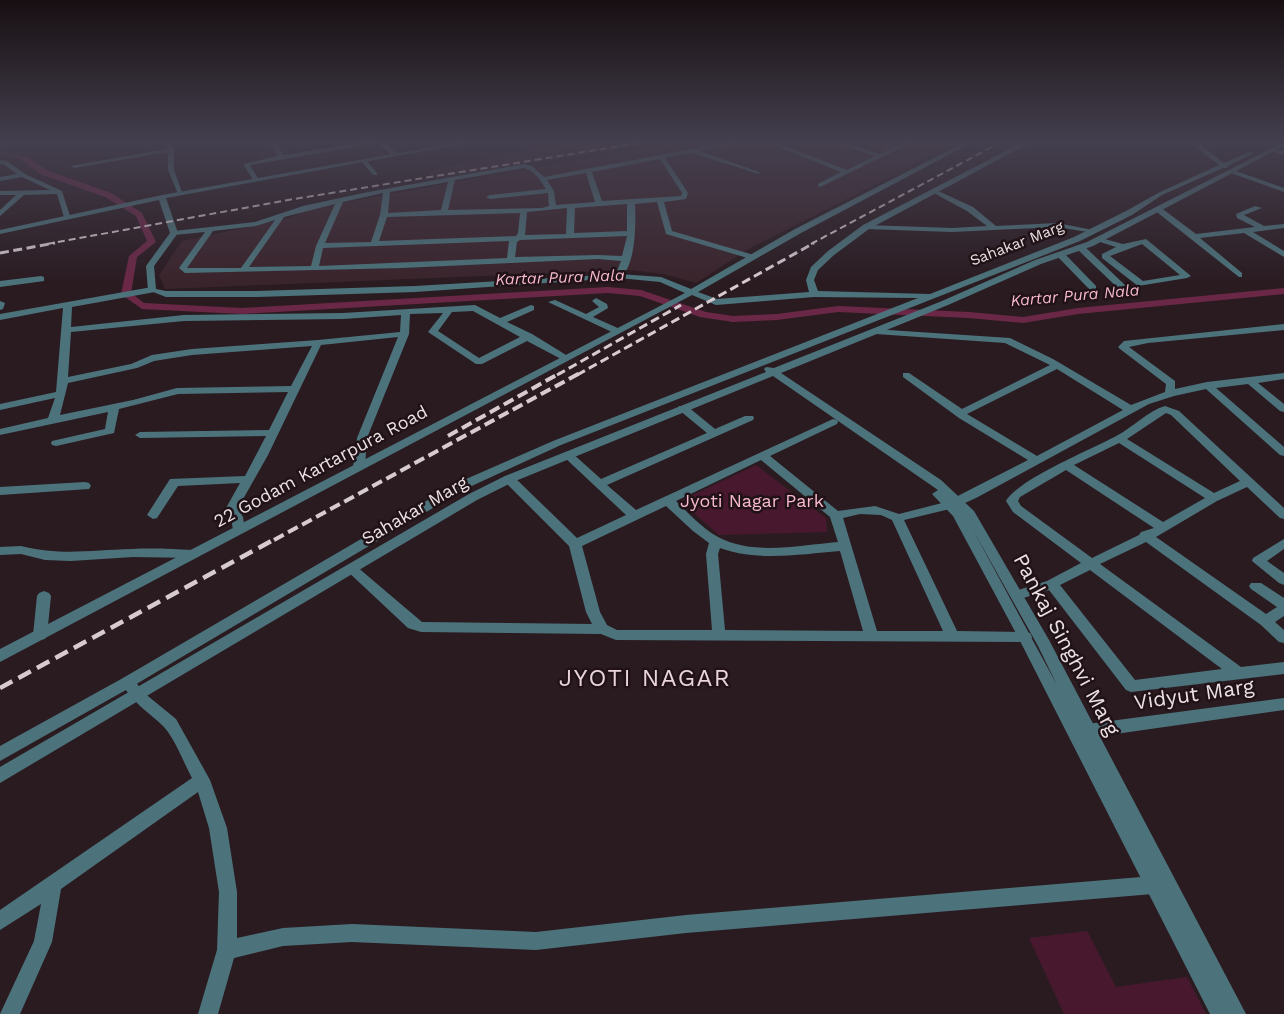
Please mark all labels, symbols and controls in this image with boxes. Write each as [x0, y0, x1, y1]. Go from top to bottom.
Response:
street label: Sahakar Marg [968, 218, 1066, 270]
water label: Kartar Pura Nala [495, 266, 625, 290]
water label: Kartar Pura Nala [1010, 281, 1140, 311]
street label: 22 Godam Kartarpura Road [210, 401, 432, 533]
street label: Sahakar Marg [358, 472, 472, 550]
park label: Jyoti Nagar Park [680, 491, 824, 513]
street label: Pankaj Singhvi Marg [1007, 550, 1125, 740]
district label: JYOTI NAGAR [559, 665, 731, 693]
street label: Vidyut Marg [1132, 674, 1256, 716]

